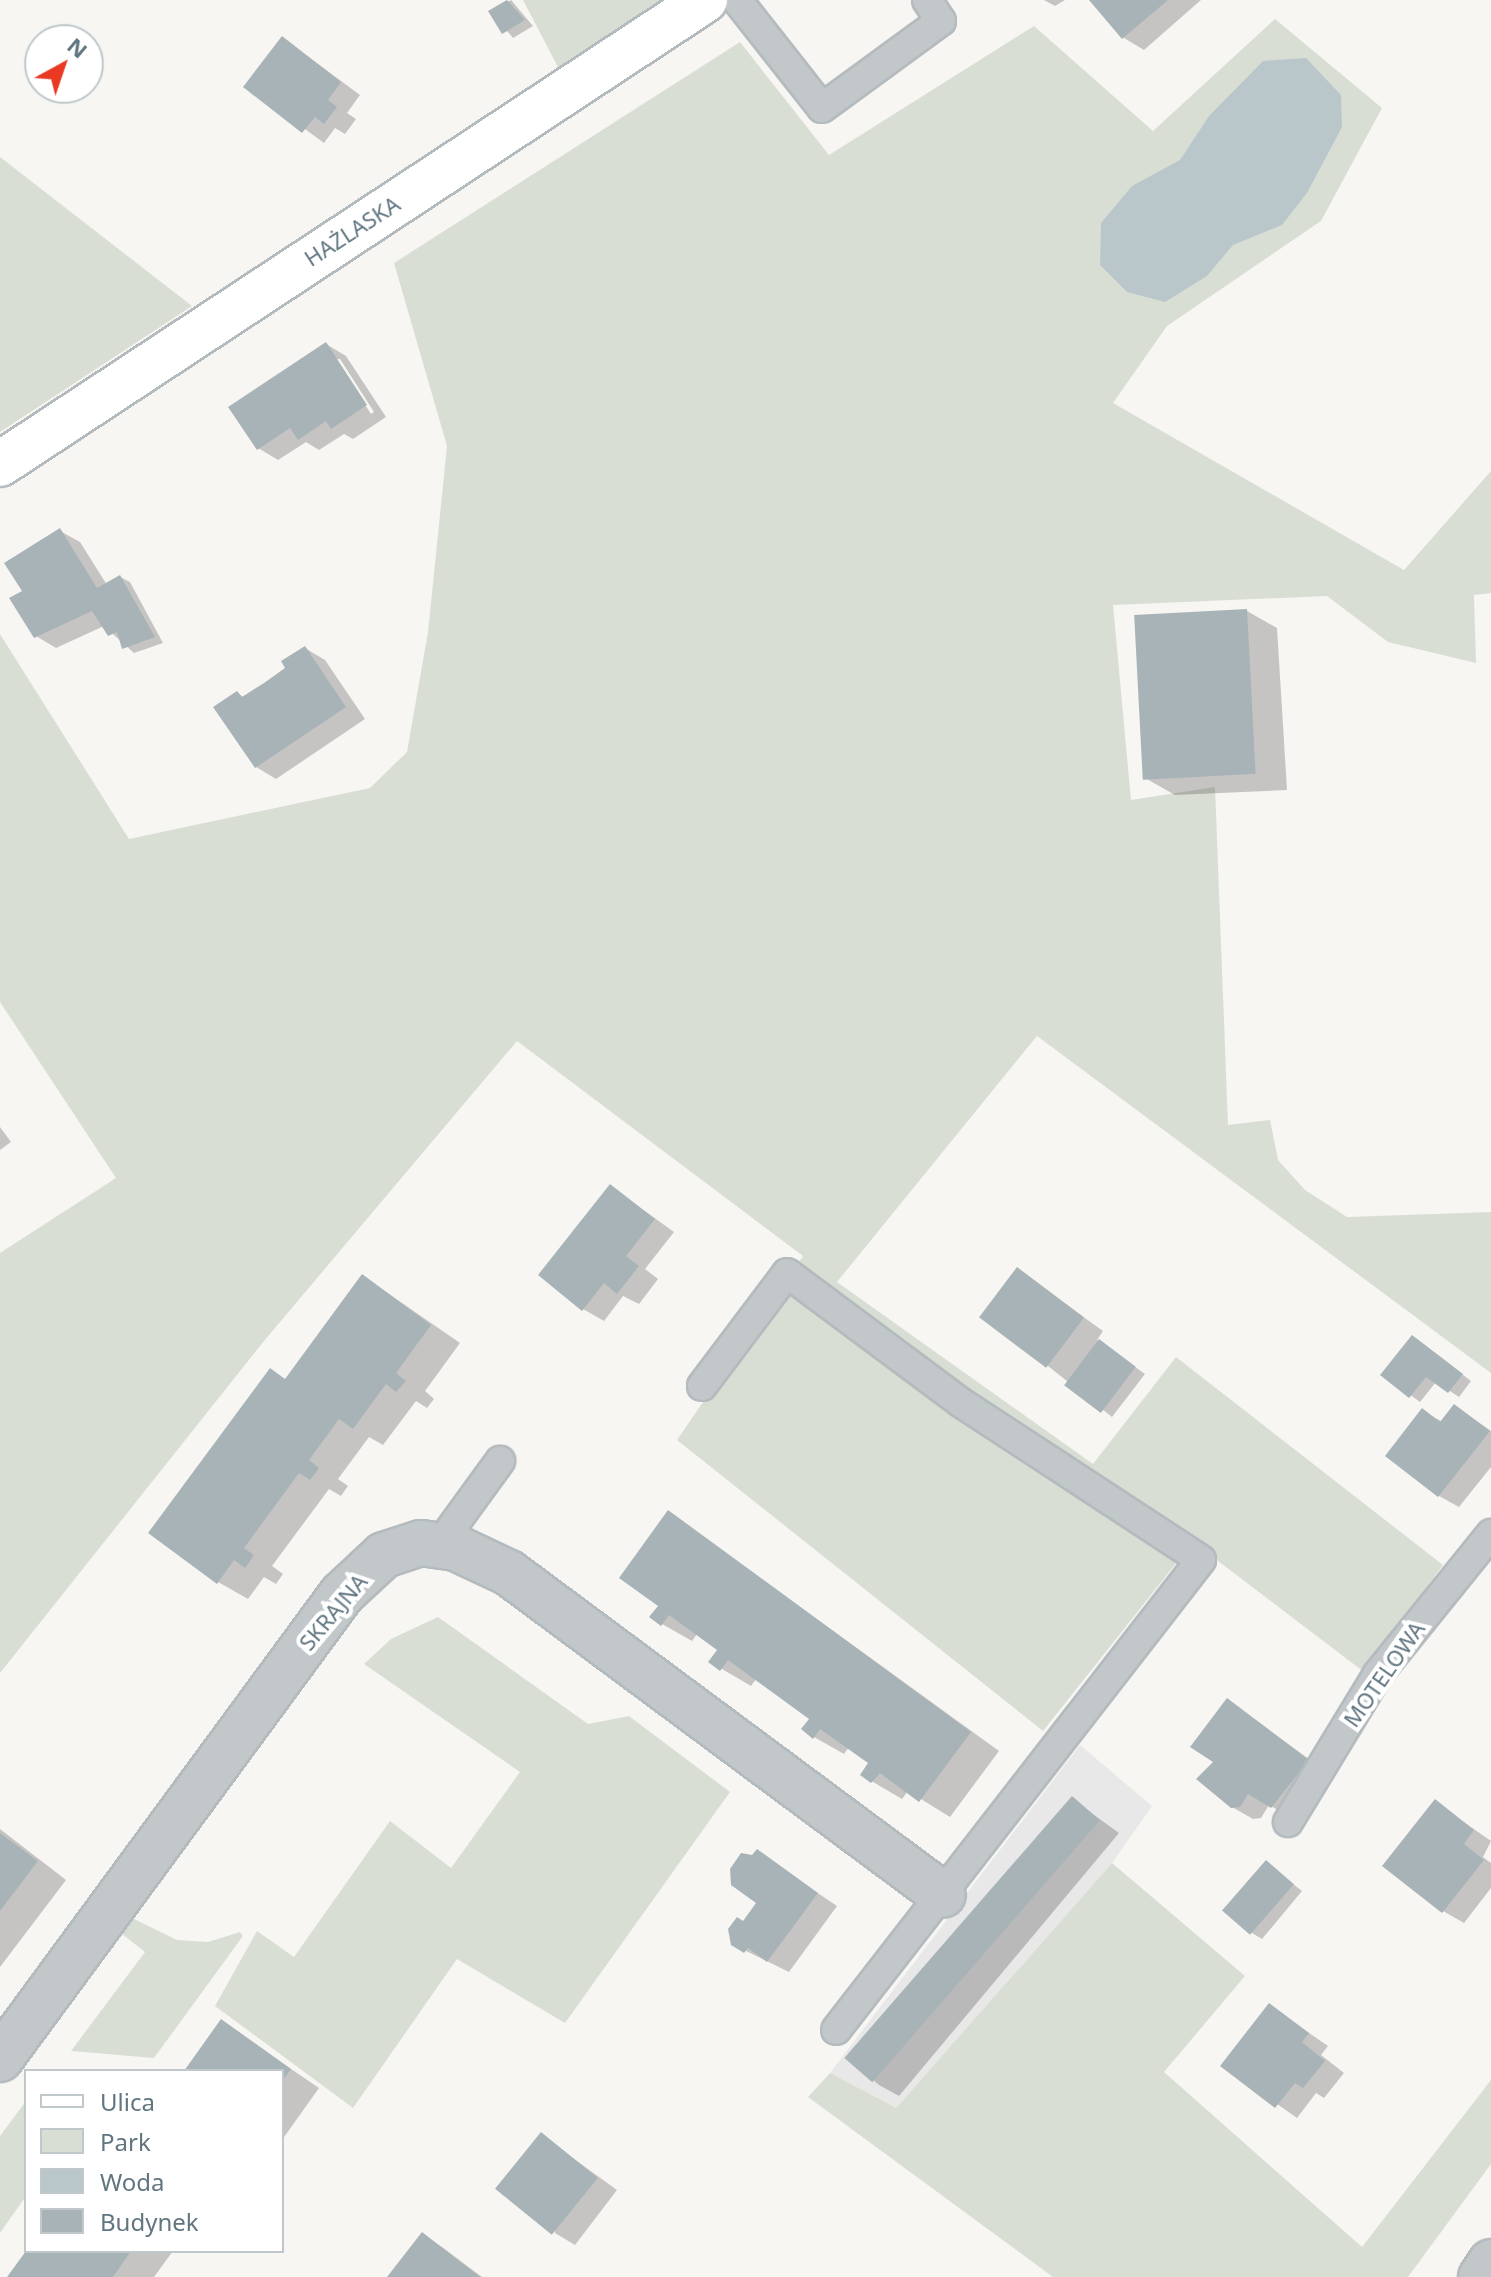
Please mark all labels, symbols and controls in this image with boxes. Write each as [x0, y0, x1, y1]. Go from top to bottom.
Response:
north arrow [24, 24, 104, 104]
text: N [62, 30, 95, 64]
street label: HAŻLASKA [299, 190, 405, 272]
street label: SKRAJNA [294, 1569, 372, 1655]
street label: MOTELOWA [1338, 1616, 1430, 1732]
legend [24, 2069, 284, 2253]
text: Ulica [100, 2085, 155, 2118]
text: Park [100, 2125, 151, 2158]
text: Woda [100, 2165, 165, 2198]
text: Budynek [100, 2205, 199, 2238]

